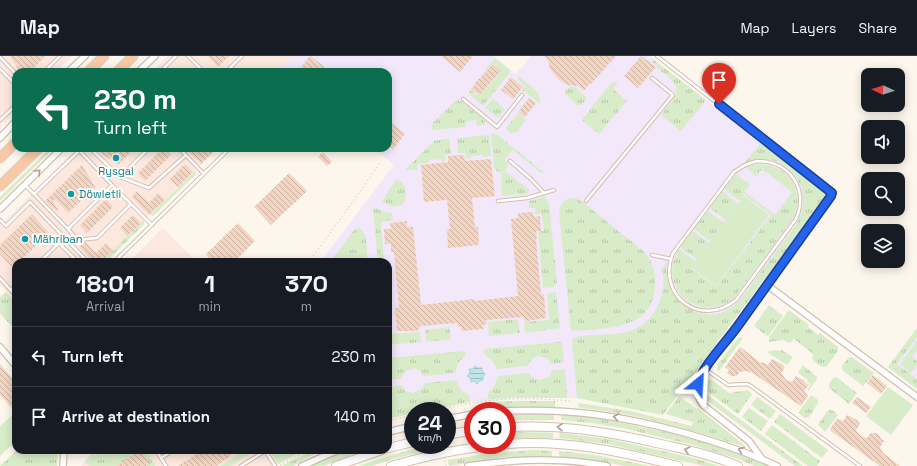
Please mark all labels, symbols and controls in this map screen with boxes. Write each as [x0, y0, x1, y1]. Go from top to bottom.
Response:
text: Map [20, 15, 60, 40]
text: Map [740, 19, 770, 37]
text: Layers [792, 19, 836, 37]
text: Share [858, 19, 897, 37]
pin [702, 63, 736, 104]
north arrow [861, 68, 905, 112]
map controls [861, 68, 905, 268]
icon: arrive [708, 69, 730, 91]
text: 230 m [94, 81, 177, 117]
icon: left [28, 84, 80, 136]
text: Turn left [94, 116, 167, 139]
button: sound [861, 120, 905, 164]
marker: Rysgal [111, 153, 121, 163]
place label: Rysgal [98, 164, 134, 178]
one-way arrow [33, 169, 41, 177]
button: search [861, 172, 905, 216]
place label: Döwletli [79, 187, 122, 201]
marker: Döwletli [66, 189, 76, 199]
button: layers [861, 224, 905, 268]
place label: Mähriban [33, 232, 83, 246]
marker: Mähriban [20, 234, 30, 244]
text: 18:01 [76, 268, 135, 299]
text: 1 [204, 268, 215, 299]
text: 370 [285, 268, 328, 299]
text: Arrival [86, 298, 125, 315]
text: min [199, 298, 221, 315]
text: m [301, 298, 312, 315]
icon: left [28, 346, 50, 368]
text: Turn left [62, 347, 124, 366]
text: 230 m [332, 347, 376, 366]
position arrow [677, 363, 719, 405]
speed limit sign: 30 [464, 402, 516, 454]
icon: arrive [28, 406, 50, 428]
text: Arrive at destination [62, 407, 210, 426]
text: 140 m [334, 407, 376, 426]
text: 24 [418, 410, 442, 436]
one-way arrow [613, 413, 619, 422]
one-way arrow [557, 422, 563, 431]
text: km/h [418, 431, 442, 444]
one-way arrow [684, 446, 691, 455]
one-way arrow [738, 447, 745, 455]

